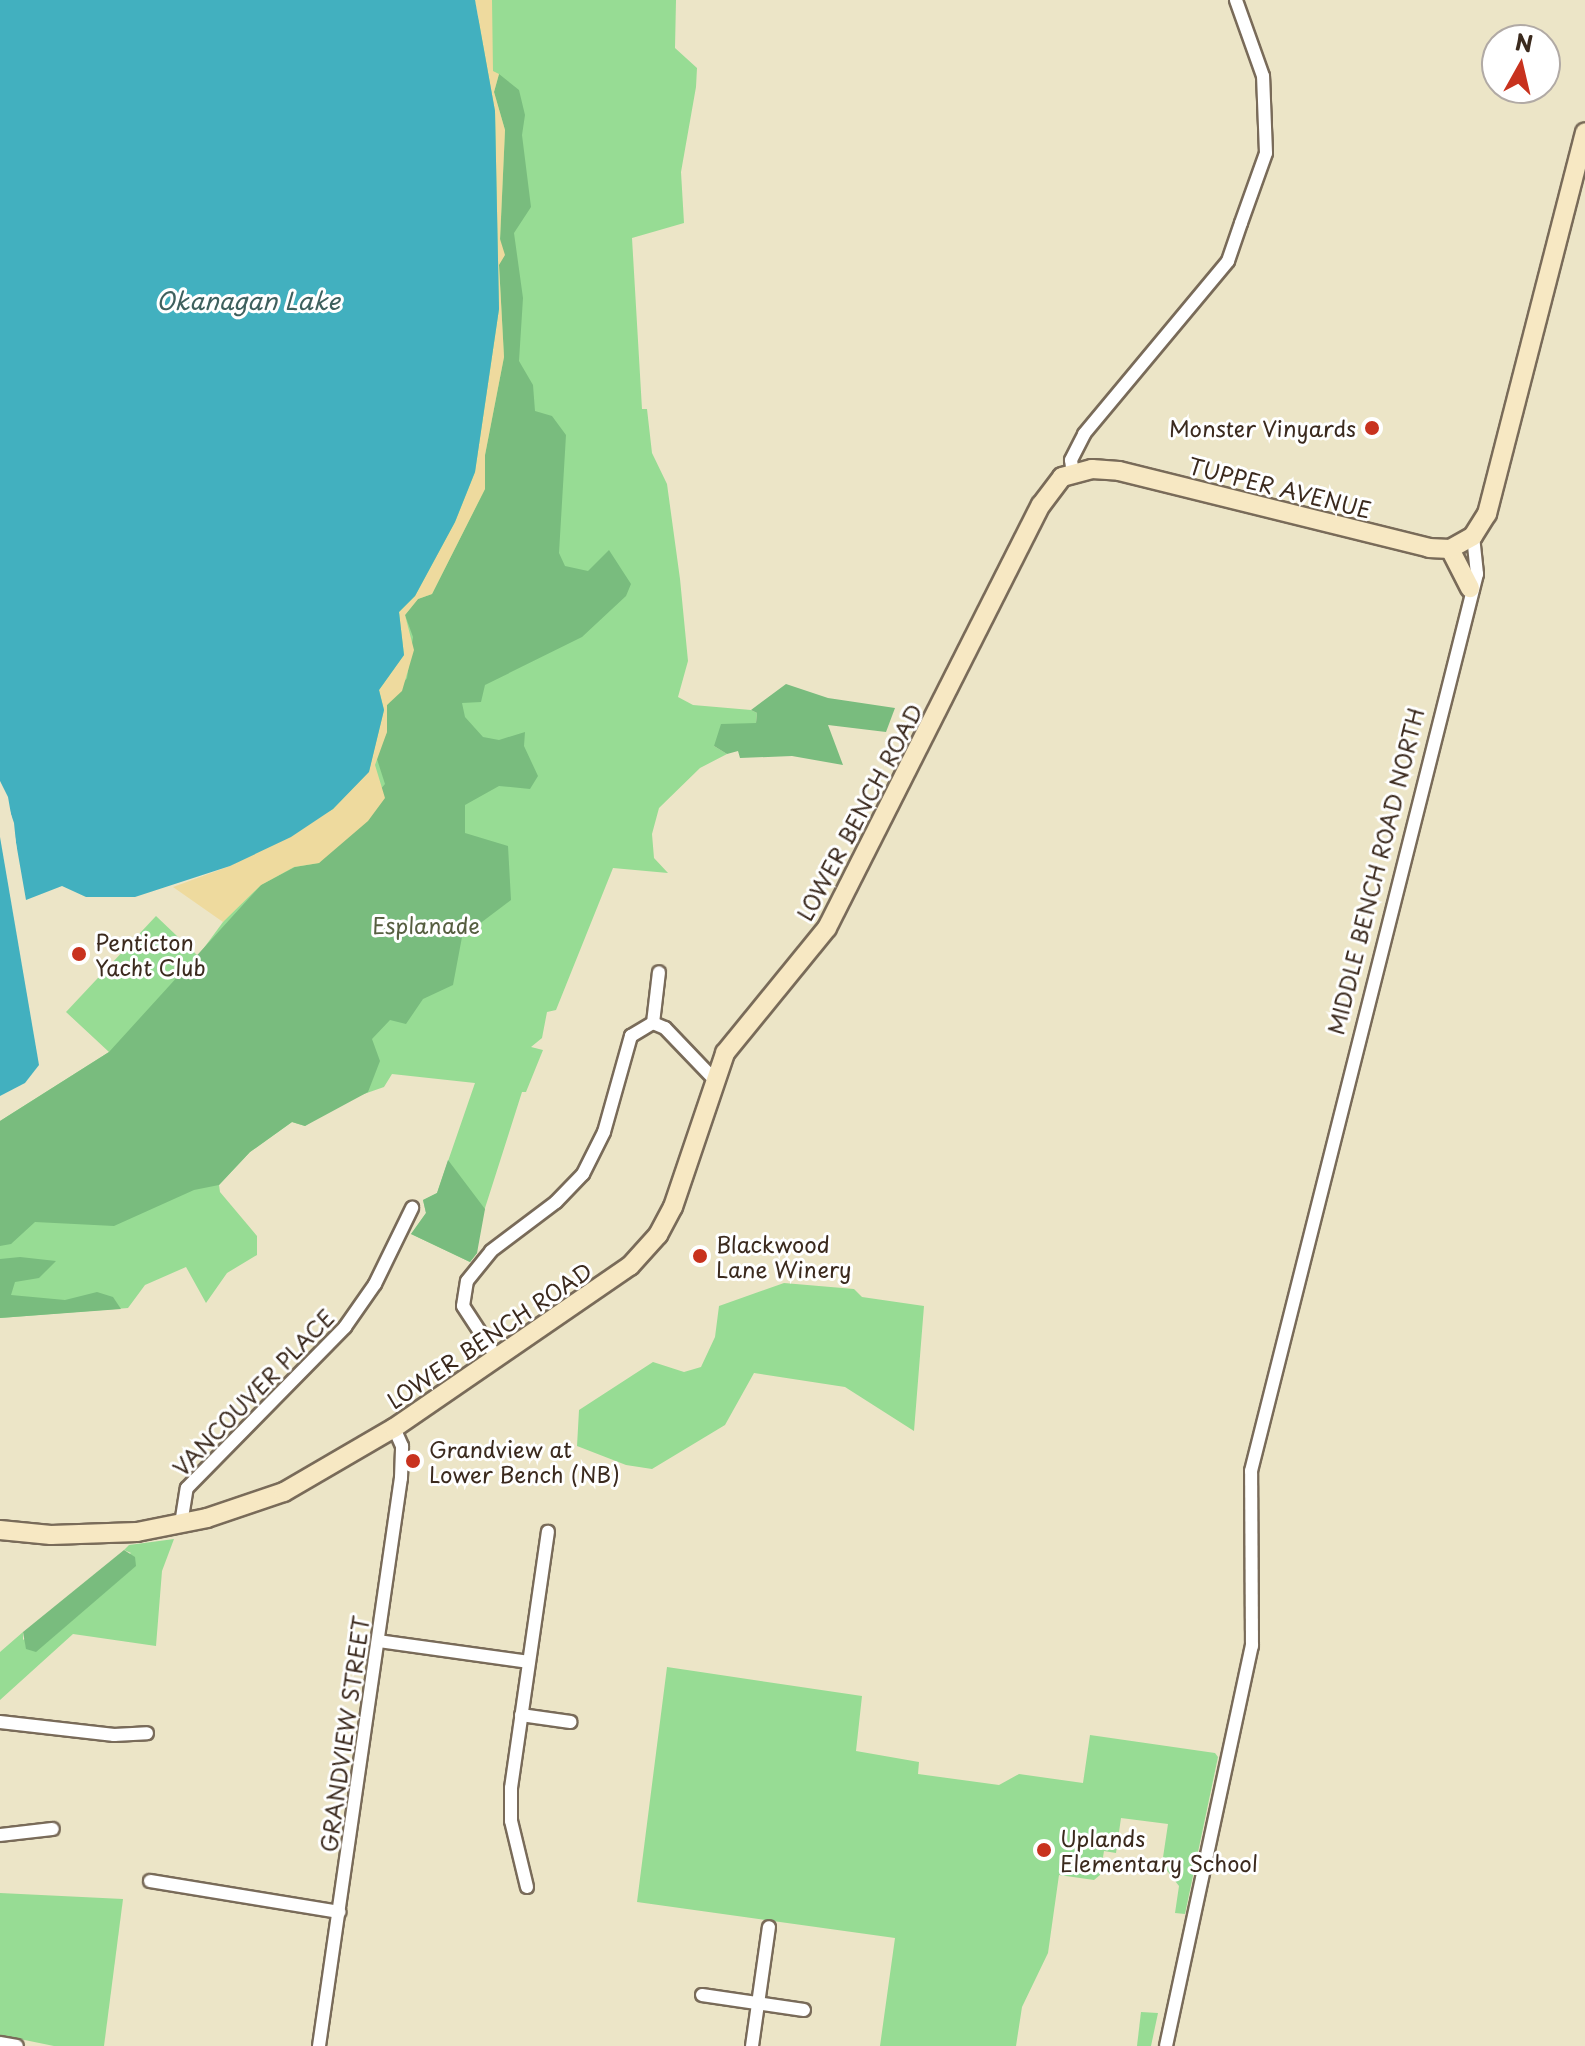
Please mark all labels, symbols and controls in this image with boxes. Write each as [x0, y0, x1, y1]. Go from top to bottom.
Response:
north arrow [1481, 24, 1561, 104]
text: N [1513, 24, 1535, 59]
water label: Okanagan Lake [156, 287, 340, 315]
place label: Monster Vinyards [1168, 415, 1356, 441]
marker: Monster Vinyards [1363, 419, 1381, 437]
street label: TUPPER AVENUE [1186, 451, 1374, 523]
street label: LOWER BENCH ROAD [791, 699, 927, 925]
street label: MIDDLE BENCH ROAD NORTH [1321, 704, 1429, 1038]
park label: Esplanade [372, 912, 480, 938]
place label: Penticton Yacht Club [95, 928, 207, 980]
marker: Penticton Yacht Club [70, 945, 88, 963]
place label: Blackwood Lane Winery [716, 1230, 851, 1282]
marker: Blackwood Lane Winery [691, 1247, 709, 1265]
street label: LOWER BENCH ROAD [382, 1257, 596, 1413]
street label: VANCOUVER PLACE [167, 1303, 339, 1481]
place label: Grandview at Lower Bench (NB) [429, 1435, 618, 1486]
marker: Grandview at Lower Bench (NB) [404, 1452, 422, 1470]
street label: GRANDVIEW STREET [314, 1614, 374, 1854]
place label: Uplands Elementary School [1060, 1824, 1258, 1876]
marker: Uplands Elementary School [1035, 1841, 1053, 1859]

